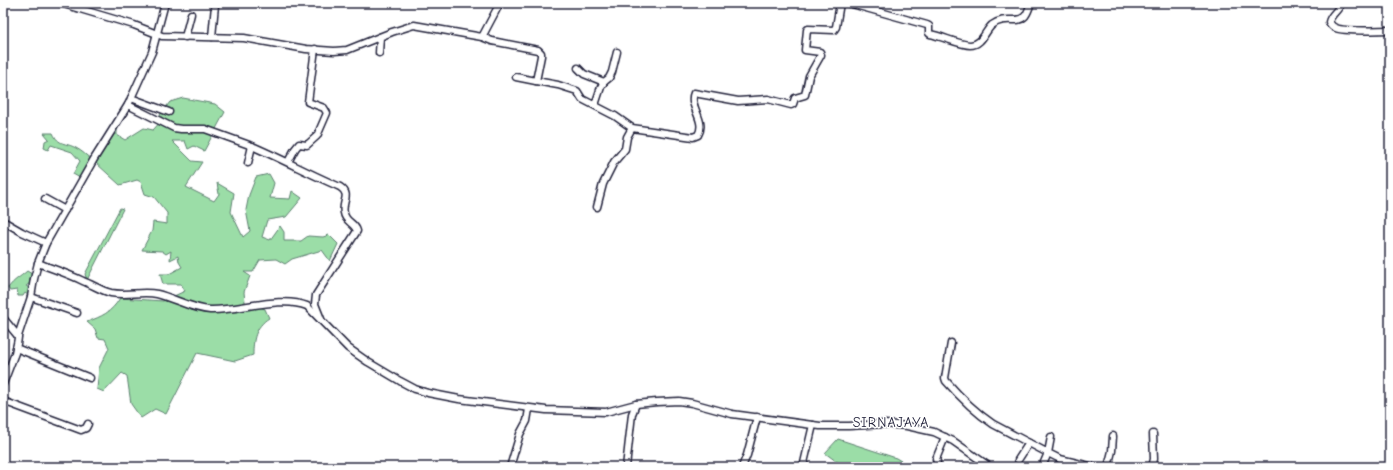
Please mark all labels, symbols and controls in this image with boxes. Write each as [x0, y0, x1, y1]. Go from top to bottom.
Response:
district label: SIRNAJAYA [853, 414, 929, 431]

